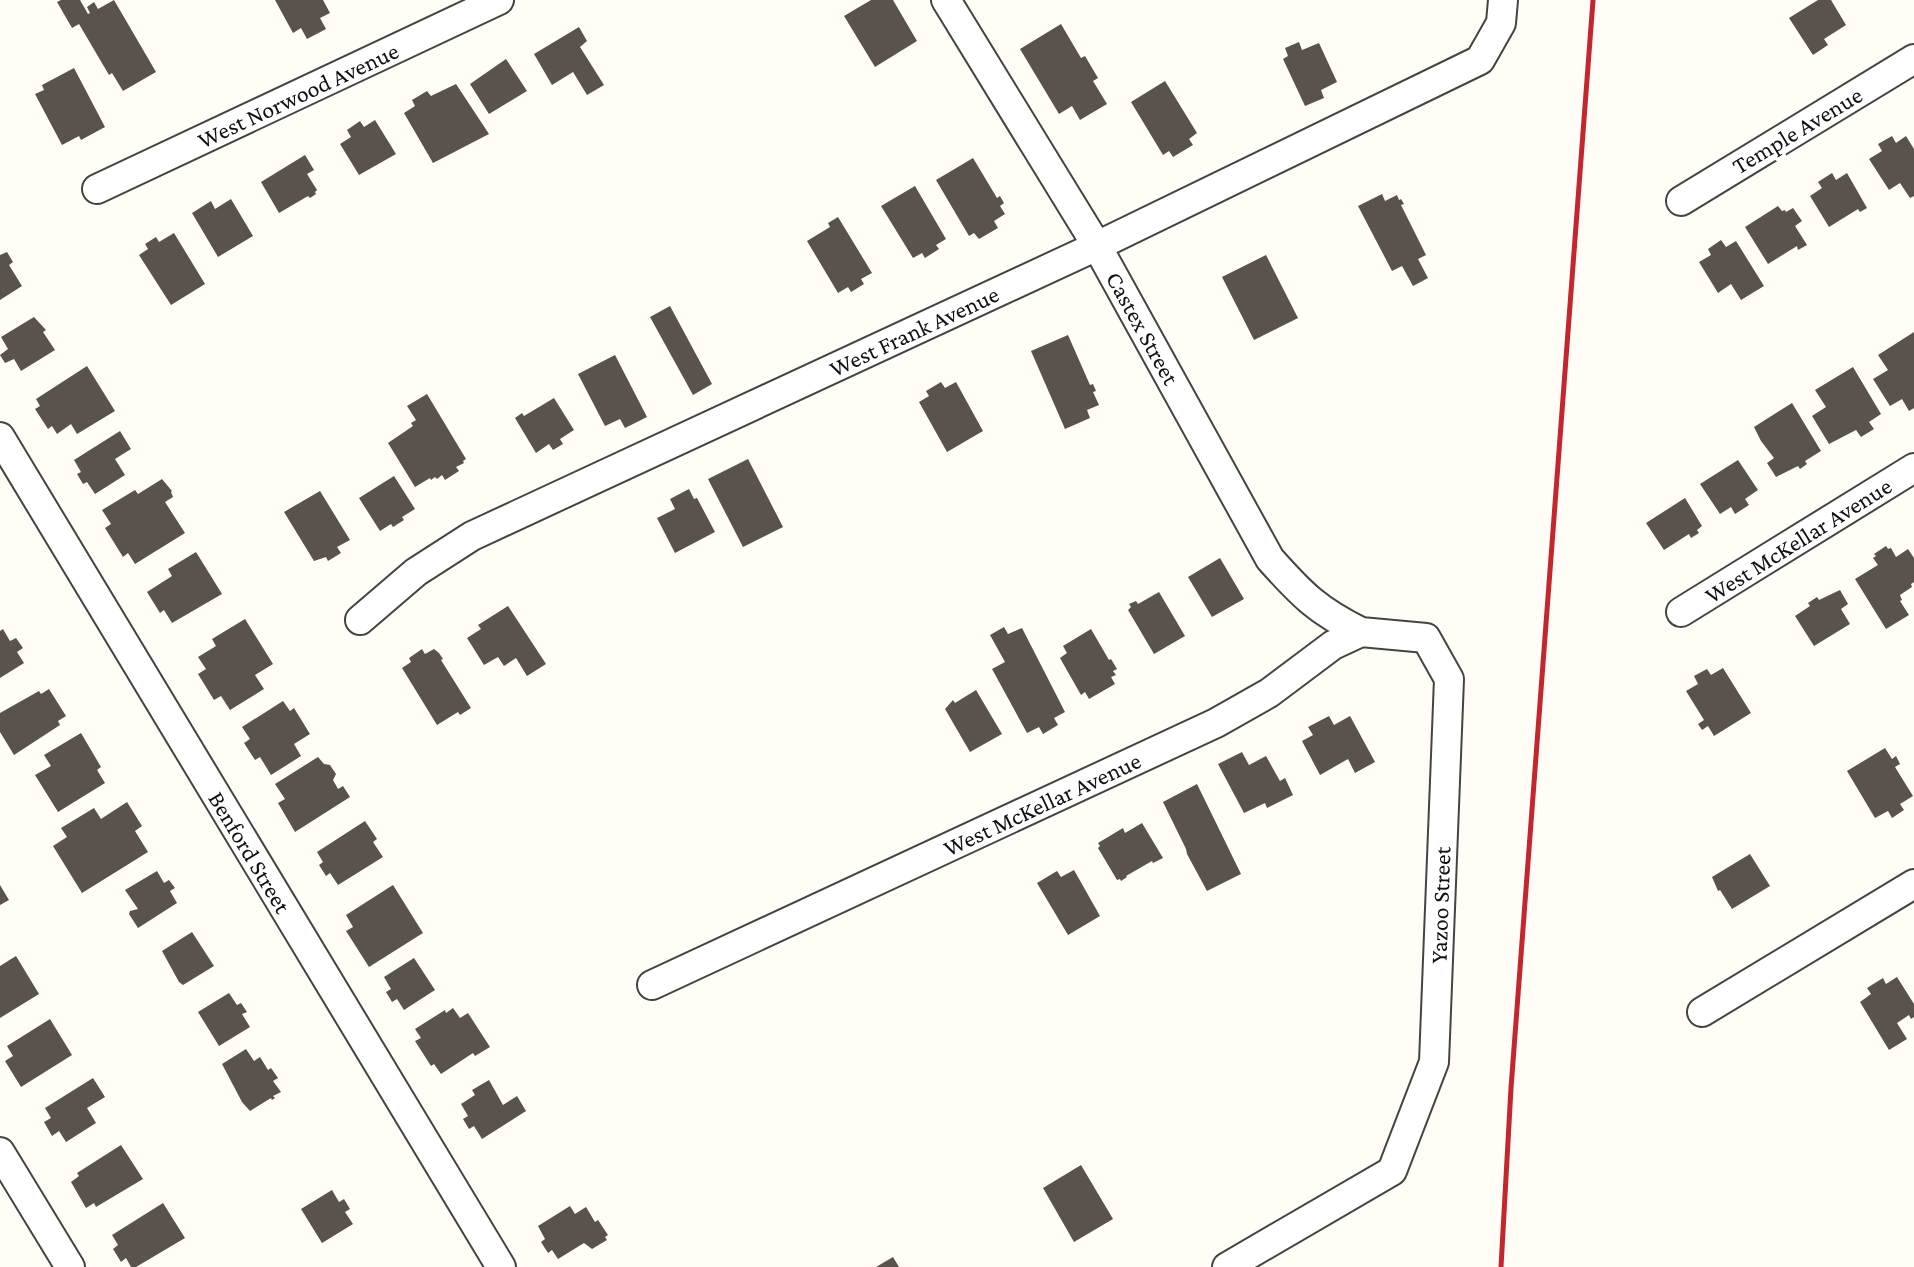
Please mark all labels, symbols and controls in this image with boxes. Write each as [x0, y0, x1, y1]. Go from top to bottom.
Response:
street label: West Norwood Avenue [193, 37, 403, 153]
street label: Temple Avenue [1727, 81, 1867, 179]
street label: Castex Street [1101, 267, 1186, 390]
street label: West Frank Avenue [825, 280, 1003, 382]
street label: West McKellar Avenue [1700, 472, 1896, 608]
street label: West McKellar Avenue [939, 746, 1145, 862]
street label: Benford Street [203, 786, 297, 918]
street label: Yazoo Street [1424, 845, 1456, 964]

